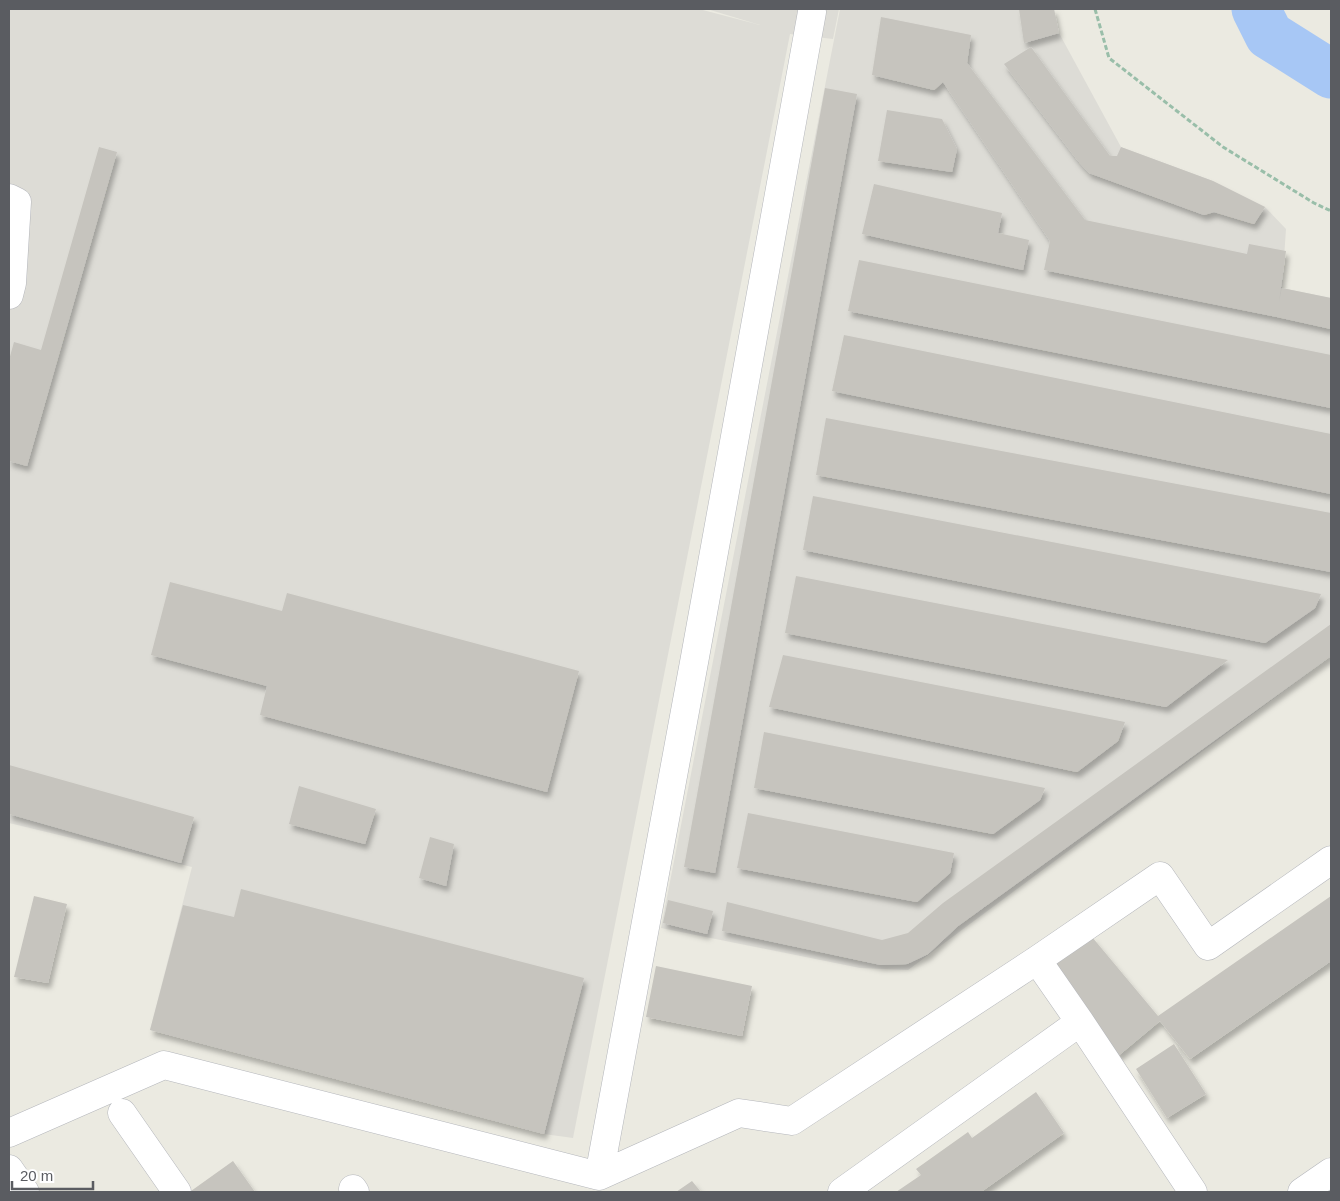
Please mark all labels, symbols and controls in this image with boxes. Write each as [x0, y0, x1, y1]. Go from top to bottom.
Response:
scale bar [12, 1158, 94, 1190]
text: 20 m [20, 1167, 53, 1184]

